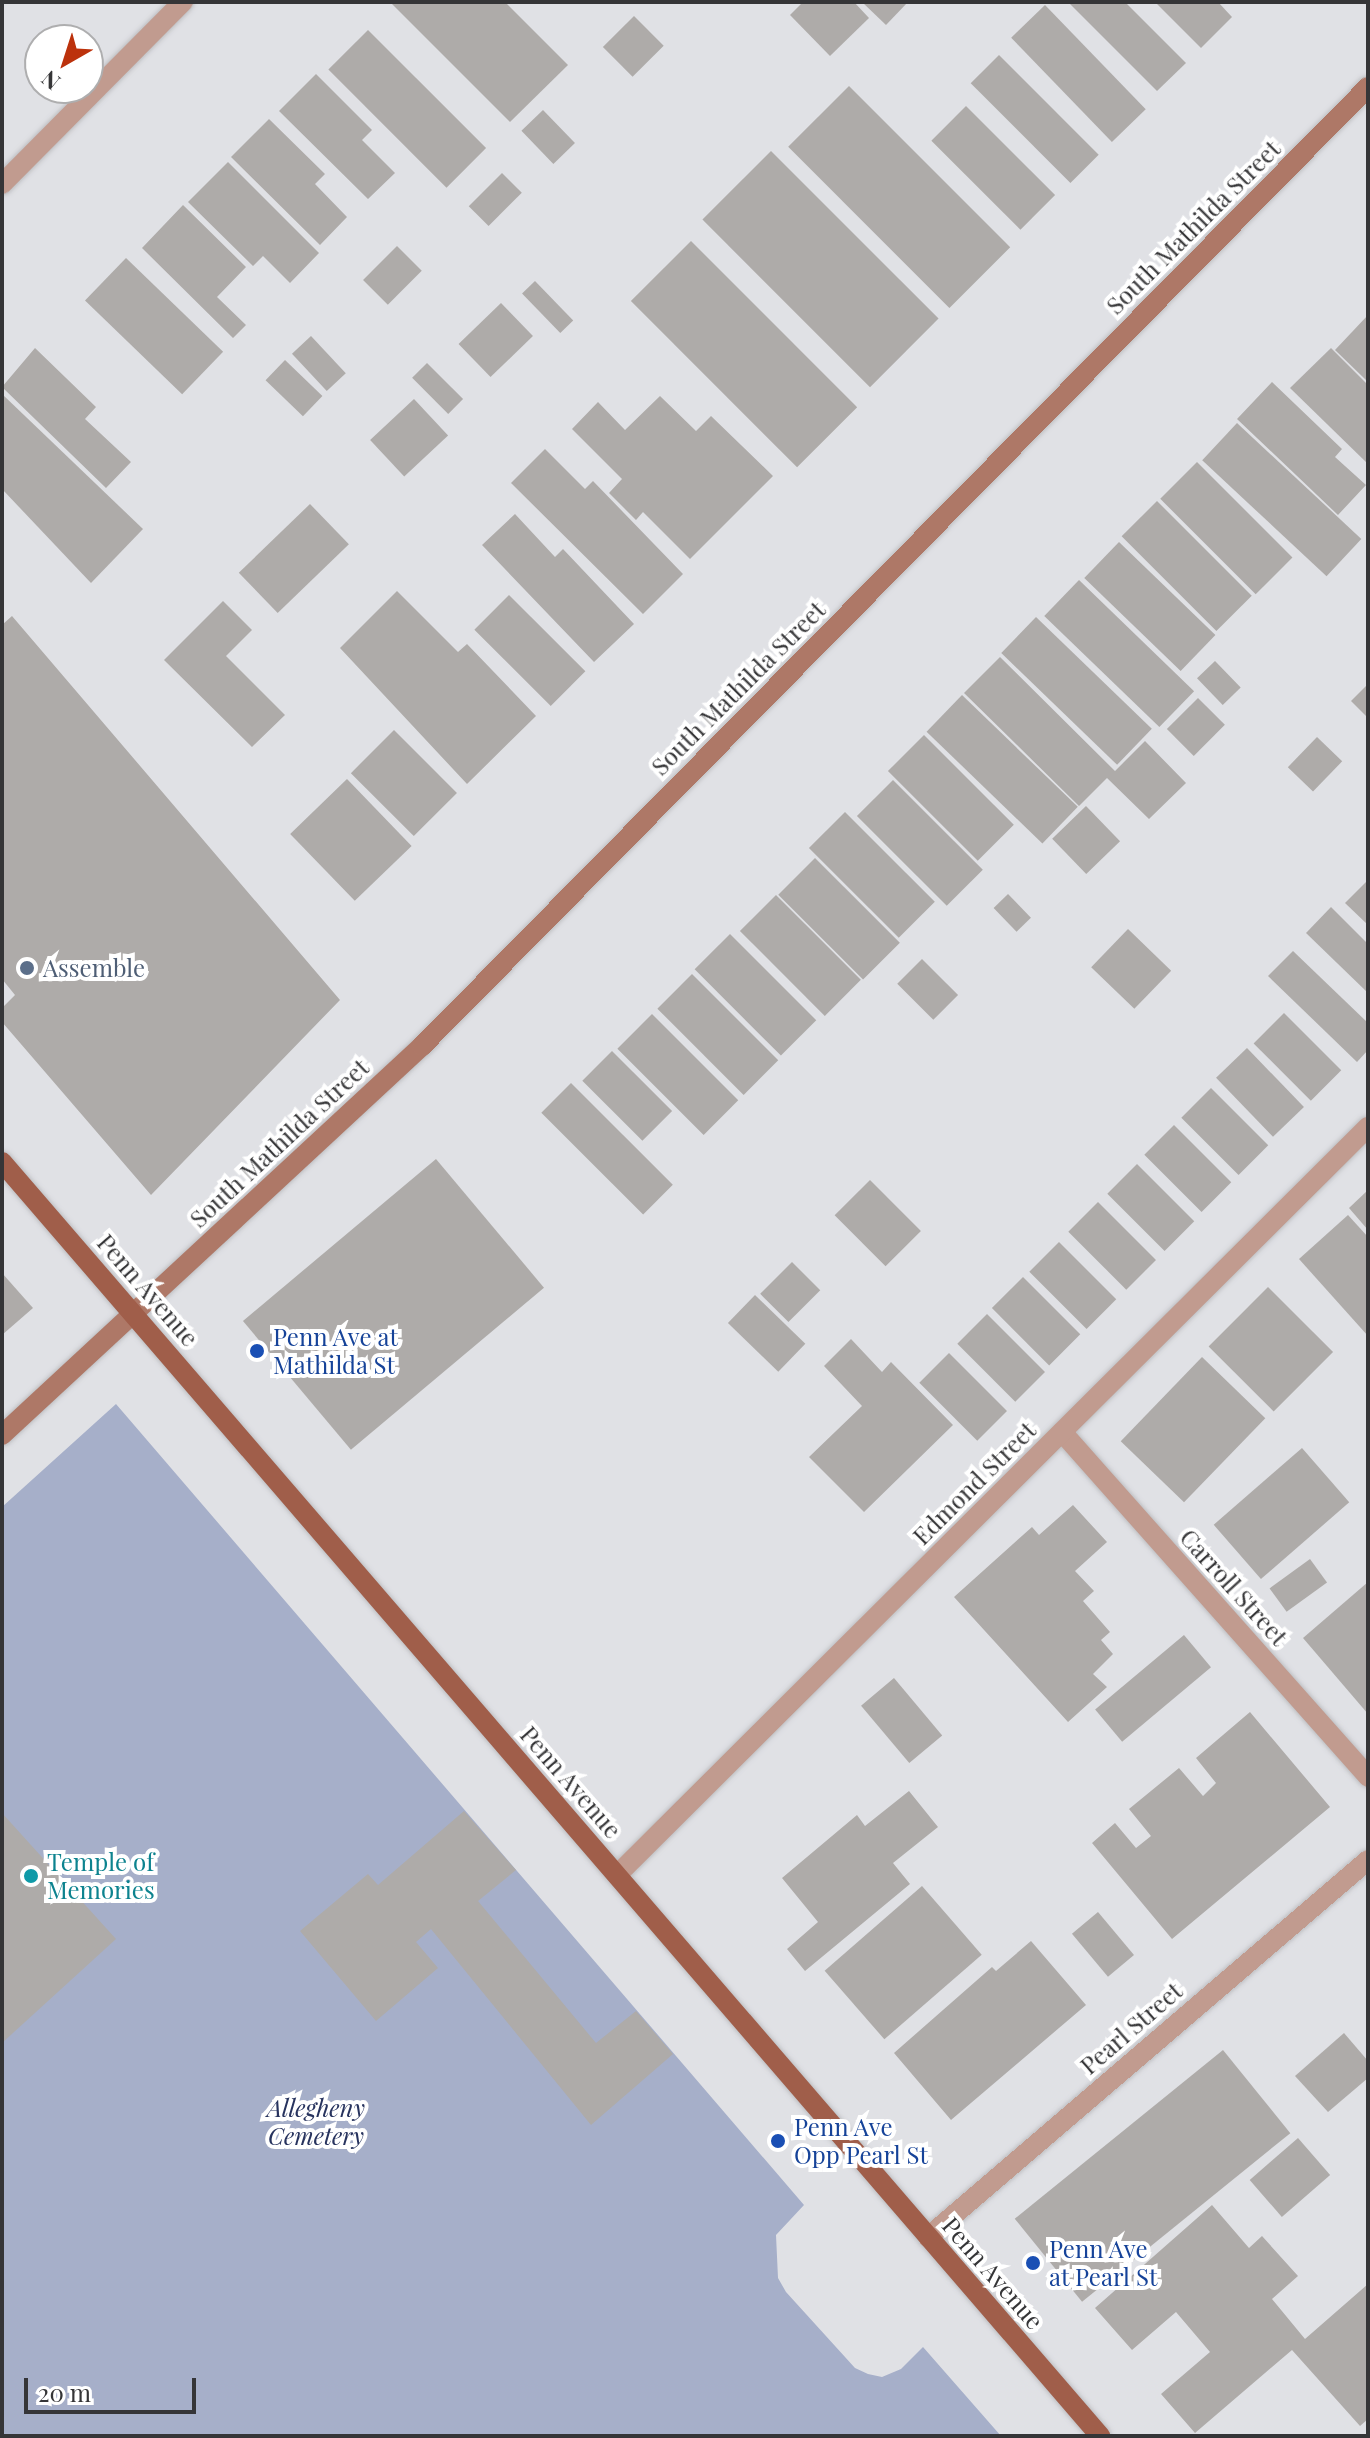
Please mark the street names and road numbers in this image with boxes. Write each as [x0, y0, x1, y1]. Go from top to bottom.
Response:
street label: South Mathilda Street [1100, 134, 1286, 320]
street label: South Mathilda Street [645, 595, 831, 781]
street label: South Mathilda Street [184, 1053, 374, 1233]
street label: Penn Avenue [91, 1228, 205, 1352]
street label: Edmond Street [907, 1416, 1041, 1550]
street label: Carroll Street [1174, 1523, 1294, 1651]
street label: Penn Avenue [514, 1720, 628, 1844]
street label: Pearl Street [1074, 1976, 1188, 2080]
street label: Penn Avenue [936, 2211, 1050, 2335]

